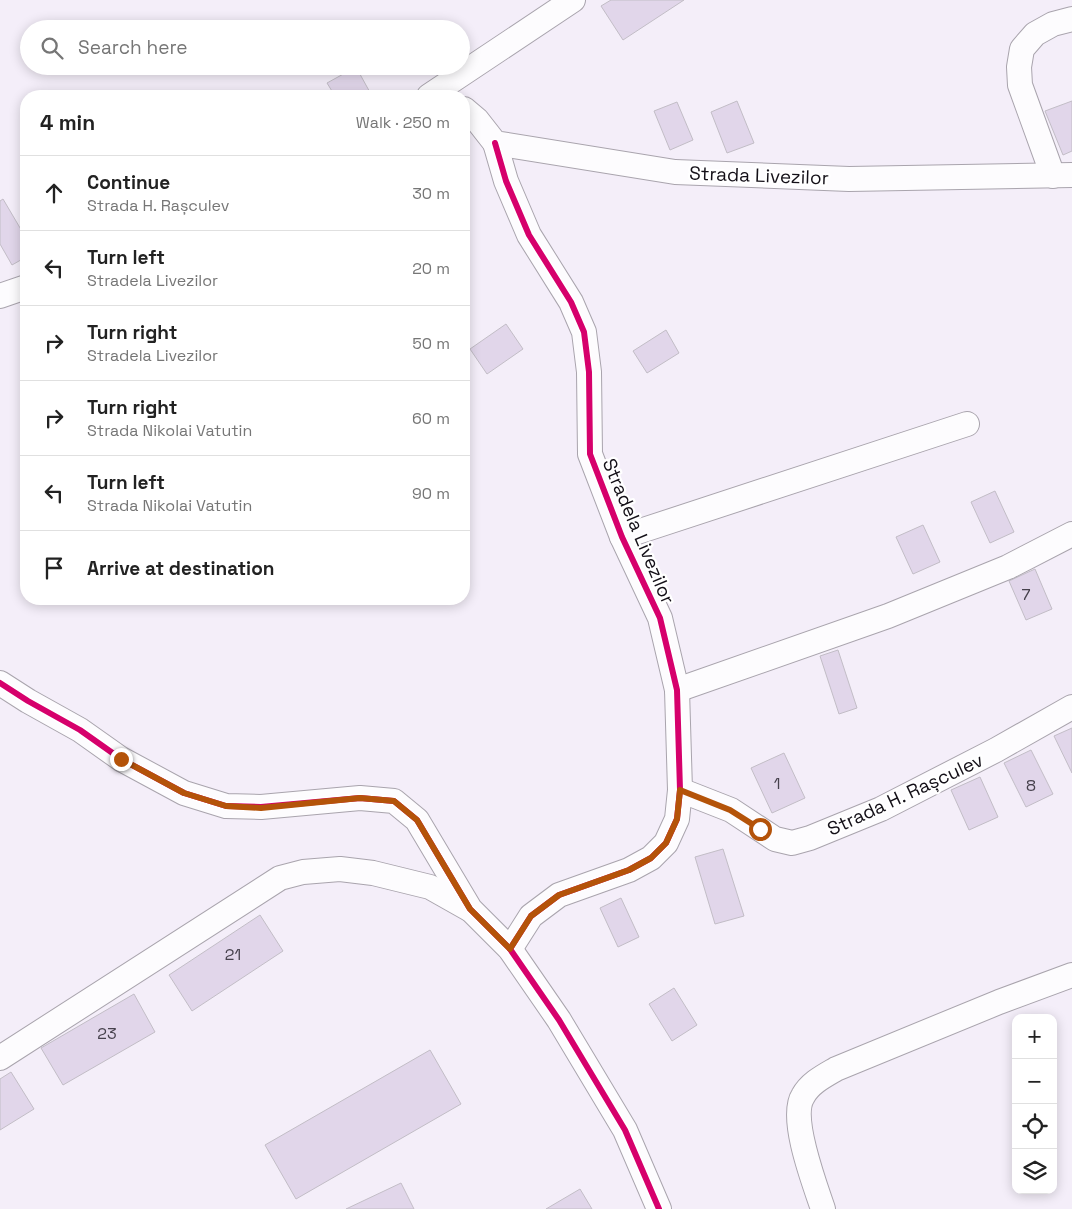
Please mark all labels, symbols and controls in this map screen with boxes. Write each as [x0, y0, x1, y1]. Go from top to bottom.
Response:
search box [20, 20, 470, 75]
icon: search [38, 34, 66, 62]
text: Search here [78, 35, 188, 60]
text: 4 min [40, 109, 95, 136]
text: Walk · 250 m [356, 112, 450, 133]
street label: Strada Livezilor [689, 161, 829, 190]
text: Continue [87, 170, 170, 195]
icon: ahead [40, 179, 68, 207]
text: 30 m [412, 183, 450, 204]
text: Strada H. Rașculev [87, 195, 229, 216]
text: Turn left [87, 245, 165, 270]
icon: left [40, 254, 68, 282]
text: 20 m [412, 258, 450, 279]
text: Stradela Livezilor [87, 270, 218, 291]
text: Turn right [87, 320, 177, 345]
icon: right [40, 329, 68, 357]
text: 50 m [412, 333, 450, 354]
text: Stradela Livezilor [87, 345, 218, 366]
text: Turn right [87, 395, 177, 420]
icon: right [40, 404, 68, 432]
text: 60 m [412, 408, 450, 429]
text: Strada Nikolai Vatutin [87, 420, 252, 441]
street label: Stradela Livezilor [597, 455, 680, 608]
text: Turn left [87, 470, 165, 495]
icon: left [40, 479, 68, 507]
text: 90 m [412, 483, 450, 504]
text: Strada Nikolai Vatutin [87, 495, 252, 516]
icon: arrive [40, 554, 68, 582]
text: Arrive at destination [87, 556, 275, 581]
house number: 7 [1021, 584, 1031, 605]
street label: Strada H. Rașculev [823, 747, 987, 842]
route end [110, 748, 133, 771]
house number: 1 [774, 773, 780, 794]
house number: 8 [1026, 775, 1036, 796]
route start [749, 818, 772, 841]
house number: 21 [225, 944, 241, 965]
map controls [1012, 1014, 1057, 1194]
button: + [1012, 1014, 1057, 1059]
house number: 23 [97, 1023, 117, 1044]
button: − [1012, 1059, 1057, 1104]
button: locate [1012, 1104, 1057, 1149]
button: layers [1012, 1149, 1057, 1194]

